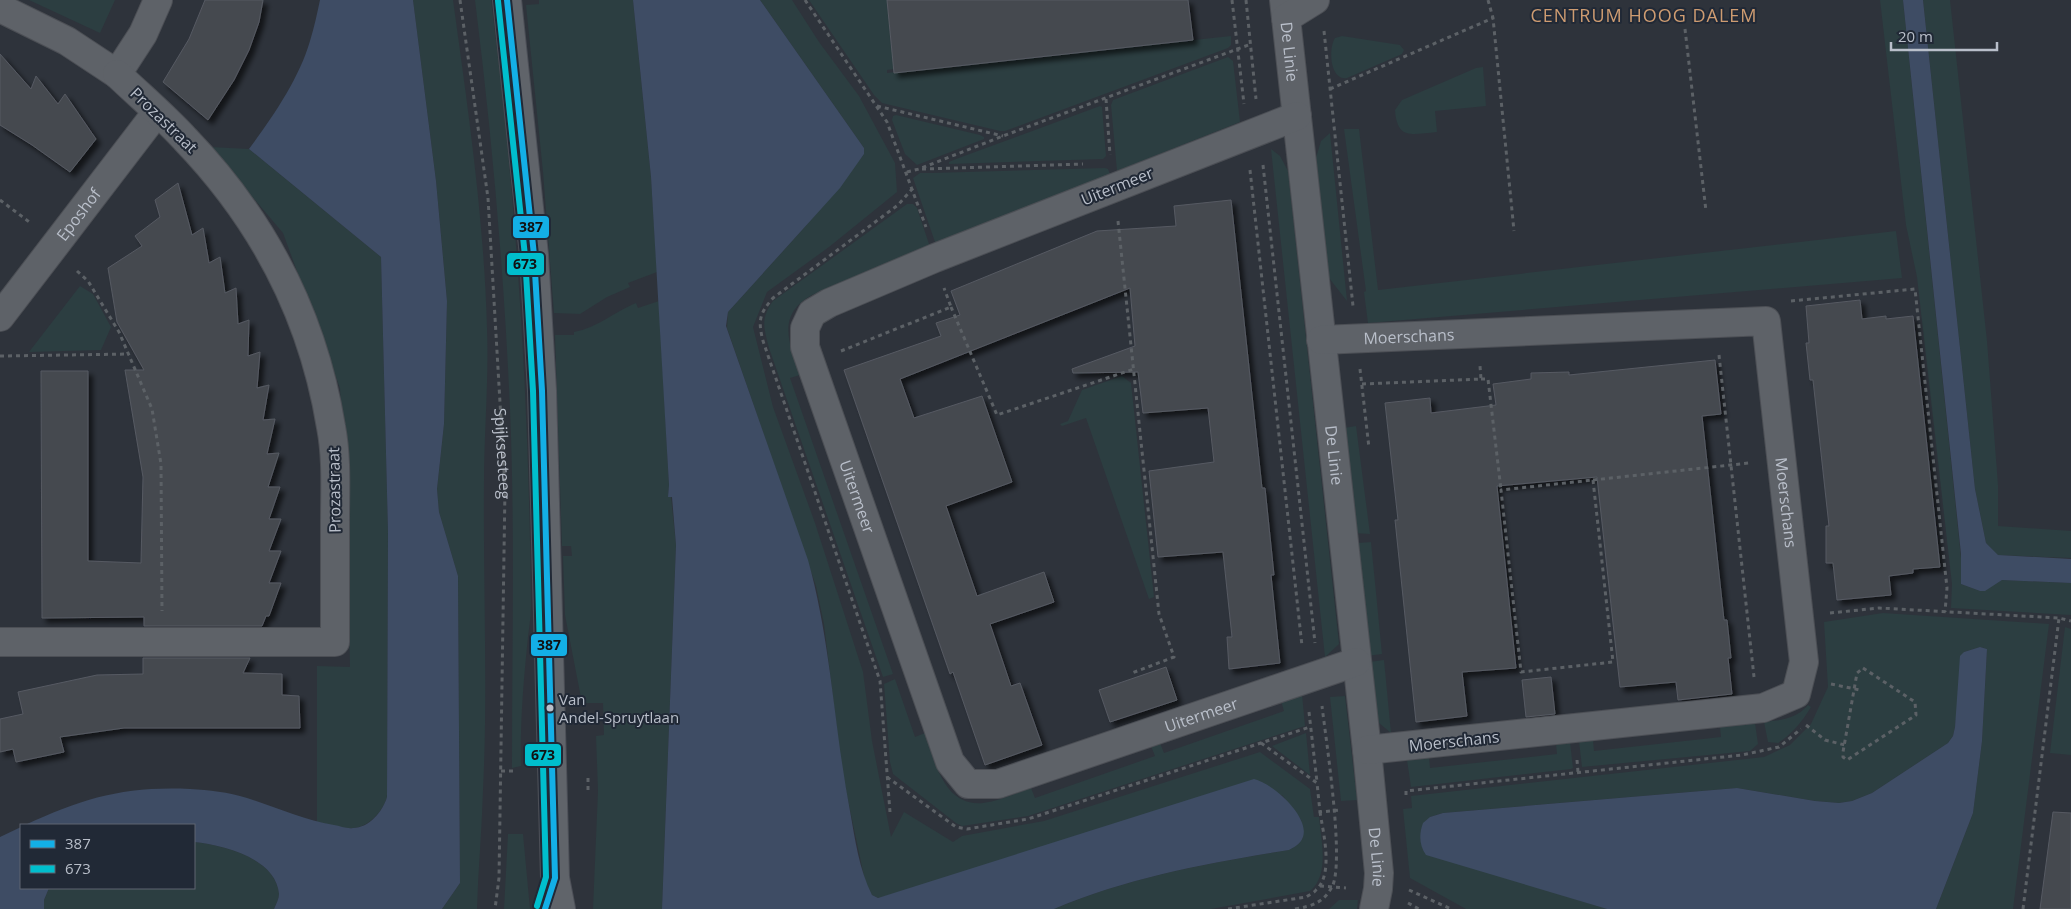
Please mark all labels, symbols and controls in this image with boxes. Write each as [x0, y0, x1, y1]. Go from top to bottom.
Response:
district label: CENTRUM HOOG DALEM [1531, 3, 1757, 27]
scale bar [1891, 20, 1997, 52]
street label: De Linie [1275, 21, 1304, 83]
text: 20 m [1898, 26, 1933, 46]
street label: Prozastraat [126, 82, 203, 158]
street label: Uitermeer [1078, 161, 1157, 210]
street label: Eposhof [51, 182, 107, 245]
line badge: 387 [512, 215, 550, 239]
text: 387 [519, 217, 543, 236]
line badge: 673 [506, 252, 545, 276]
text: 673 [513, 254, 537, 273]
street label: Moerschans [1363, 323, 1455, 349]
street label: Spijksesteeg [489, 407, 516, 500]
street label: De Linie [1320, 424, 1349, 486]
street label: Prozastraat [322, 447, 346, 533]
street label: Moerschans [1770, 456, 1802, 549]
street label: Uitermeer [834, 457, 880, 537]
line badge: 387 [530, 633, 568, 657]
text: 387 [537, 635, 561, 654]
place label: Van Andel-Spruytlaan [559, 689, 679, 727]
street label: Uitermeer [1162, 692, 1241, 737]
marker: Van Andel-Spruytlaan [545, 703, 555, 713]
street label: Moerschans [1408, 725, 1500, 757]
line badge: 673 [524, 743, 562, 767]
text: 673 [531, 745, 555, 764]
legend [20, 824, 195, 889]
street label: De Linie [1364, 826, 1390, 888]
text: 387 [65, 833, 91, 853]
text: 673 [65, 858, 91, 878]

